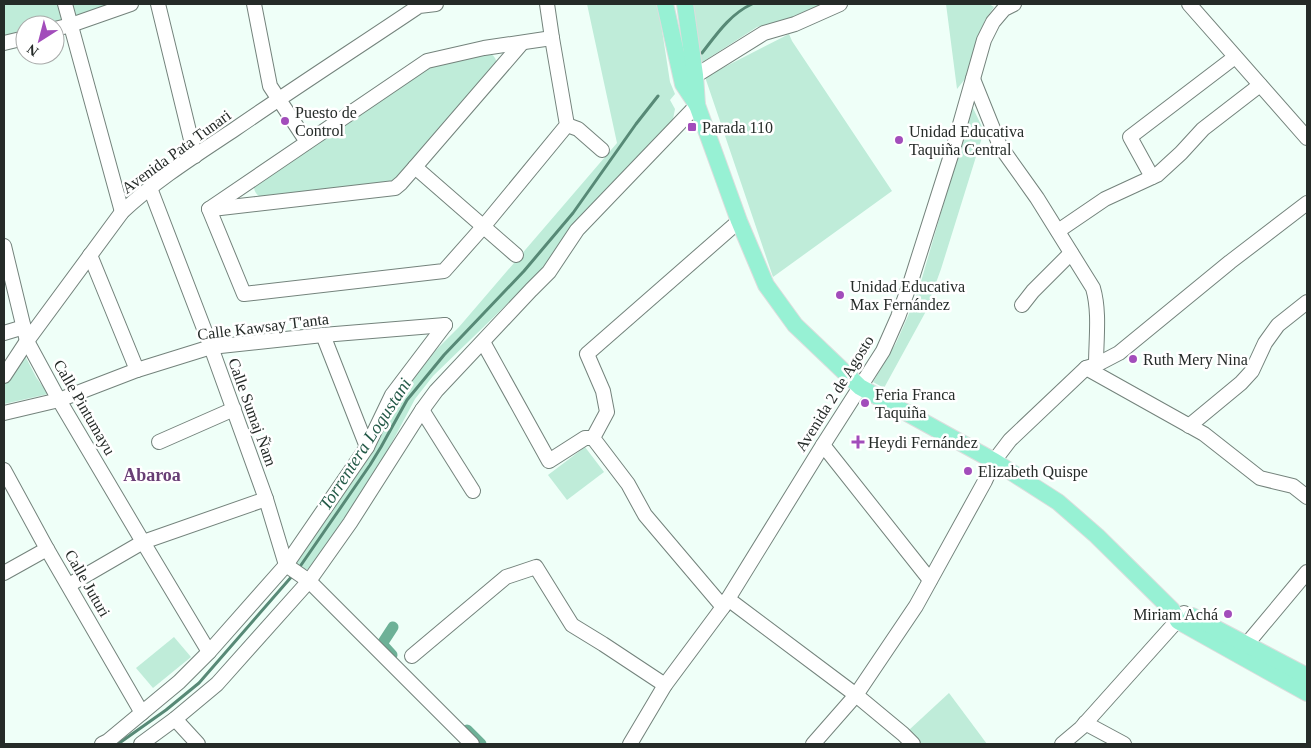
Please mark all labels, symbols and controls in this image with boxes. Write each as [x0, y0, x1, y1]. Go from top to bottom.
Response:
north arrow [15, 15, 65, 65]
text: N [24, 41, 41, 59]
place label: Puesto de Control [295, 104, 357, 139]
street label: Avenida Pata Tunari [119, 106, 234, 197]
marker: Puesto de Control [279, 115, 291, 127]
place label: Parada 110 [702, 119, 773, 136]
marker: Parada 110 [686, 121, 698, 133]
place label: Unidad Educativa Taquiña Central [909, 123, 1024, 159]
marker: Unidad Educativa Taquiña Central [893, 134, 905, 146]
place label: Unidad Educativa Max Fernández [850, 278, 965, 313]
marker: Unidad Educativa Max Fernández [834, 289, 846, 301]
street label: Calle Kawsay T'anta [196, 310, 330, 344]
street label: Avenida 2 de Agosto [792, 332, 878, 455]
place label: Ruth Mery Nina [1143, 351, 1248, 369]
marker: Ruth Mery Nina [1127, 353, 1139, 365]
street label: Calle Sumaj Ñam [224, 356, 280, 469]
street label: Calle Pintumayu [50, 357, 119, 458]
water label: Torrentera Logustani [315, 374, 415, 514]
place label: Feria Franca Taquiña [875, 386, 955, 422]
marker: Feria Franca Taquiña [859, 397, 871, 409]
place label: Heydi Fernández [868, 434, 978, 452]
marker: Heydi Fernández [852, 436, 864, 448]
place label: Elizabeth Quispe [978, 463, 1088, 481]
district label: Abaroa [123, 465, 181, 485]
marker: Elizabeth Quispe [962, 465, 974, 477]
street label: Calle Juturi [62, 547, 114, 620]
place label: Miriam Achá [1133, 606, 1218, 623]
marker: Miriam Achá [1222, 608, 1234, 620]

